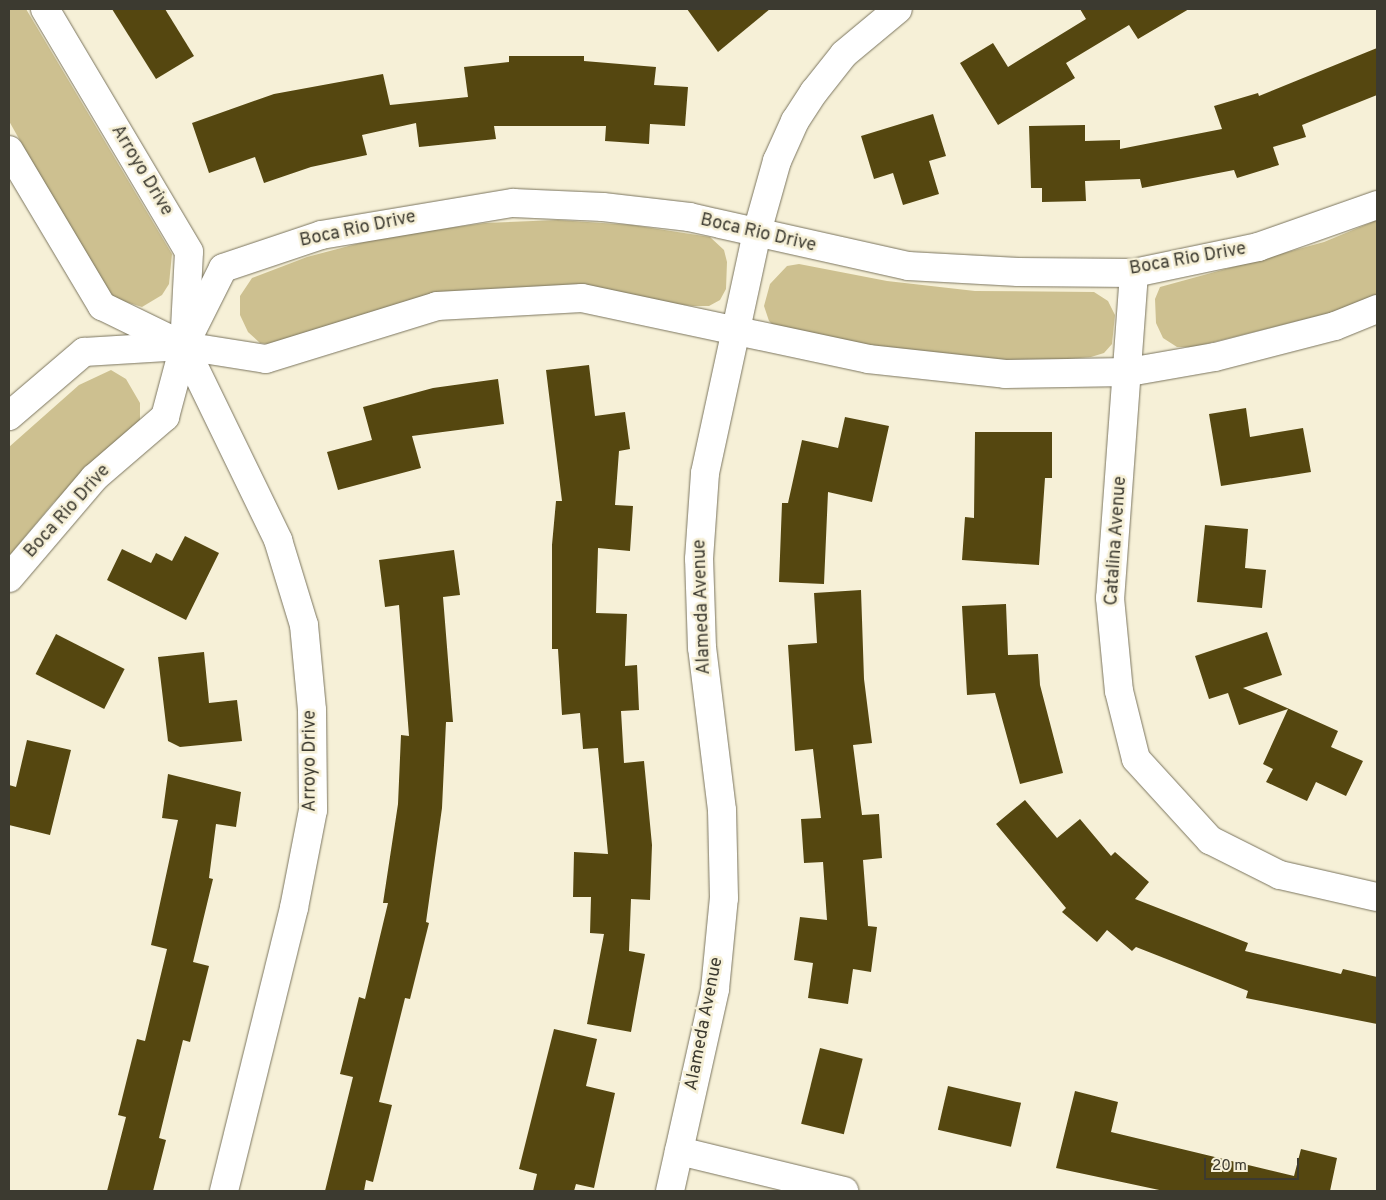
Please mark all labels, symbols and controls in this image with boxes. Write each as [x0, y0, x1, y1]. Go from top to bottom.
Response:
street label: Arroyo Drive [105, 122, 177, 220]
street label: Boca Rio Drive [298, 207, 418, 253]
street label: Boca Rio Drive [698, 210, 818, 258]
street label: Boca Rio Drive [1128, 239, 1248, 281]
street label: Boca Rio Drive [20, 461, 116, 563]
street label: Catalina Avenue [1102, 475, 1132, 607]
street label: Alameda Avenue [690, 539, 716, 675]
street label: Arroyo Drive [300, 710, 322, 812]
street label: Alameda Avenue [681, 955, 729, 1093]
scale bar [1206, 1148, 1301, 1180]
text: 20 m [1212, 1157, 1247, 1176]

